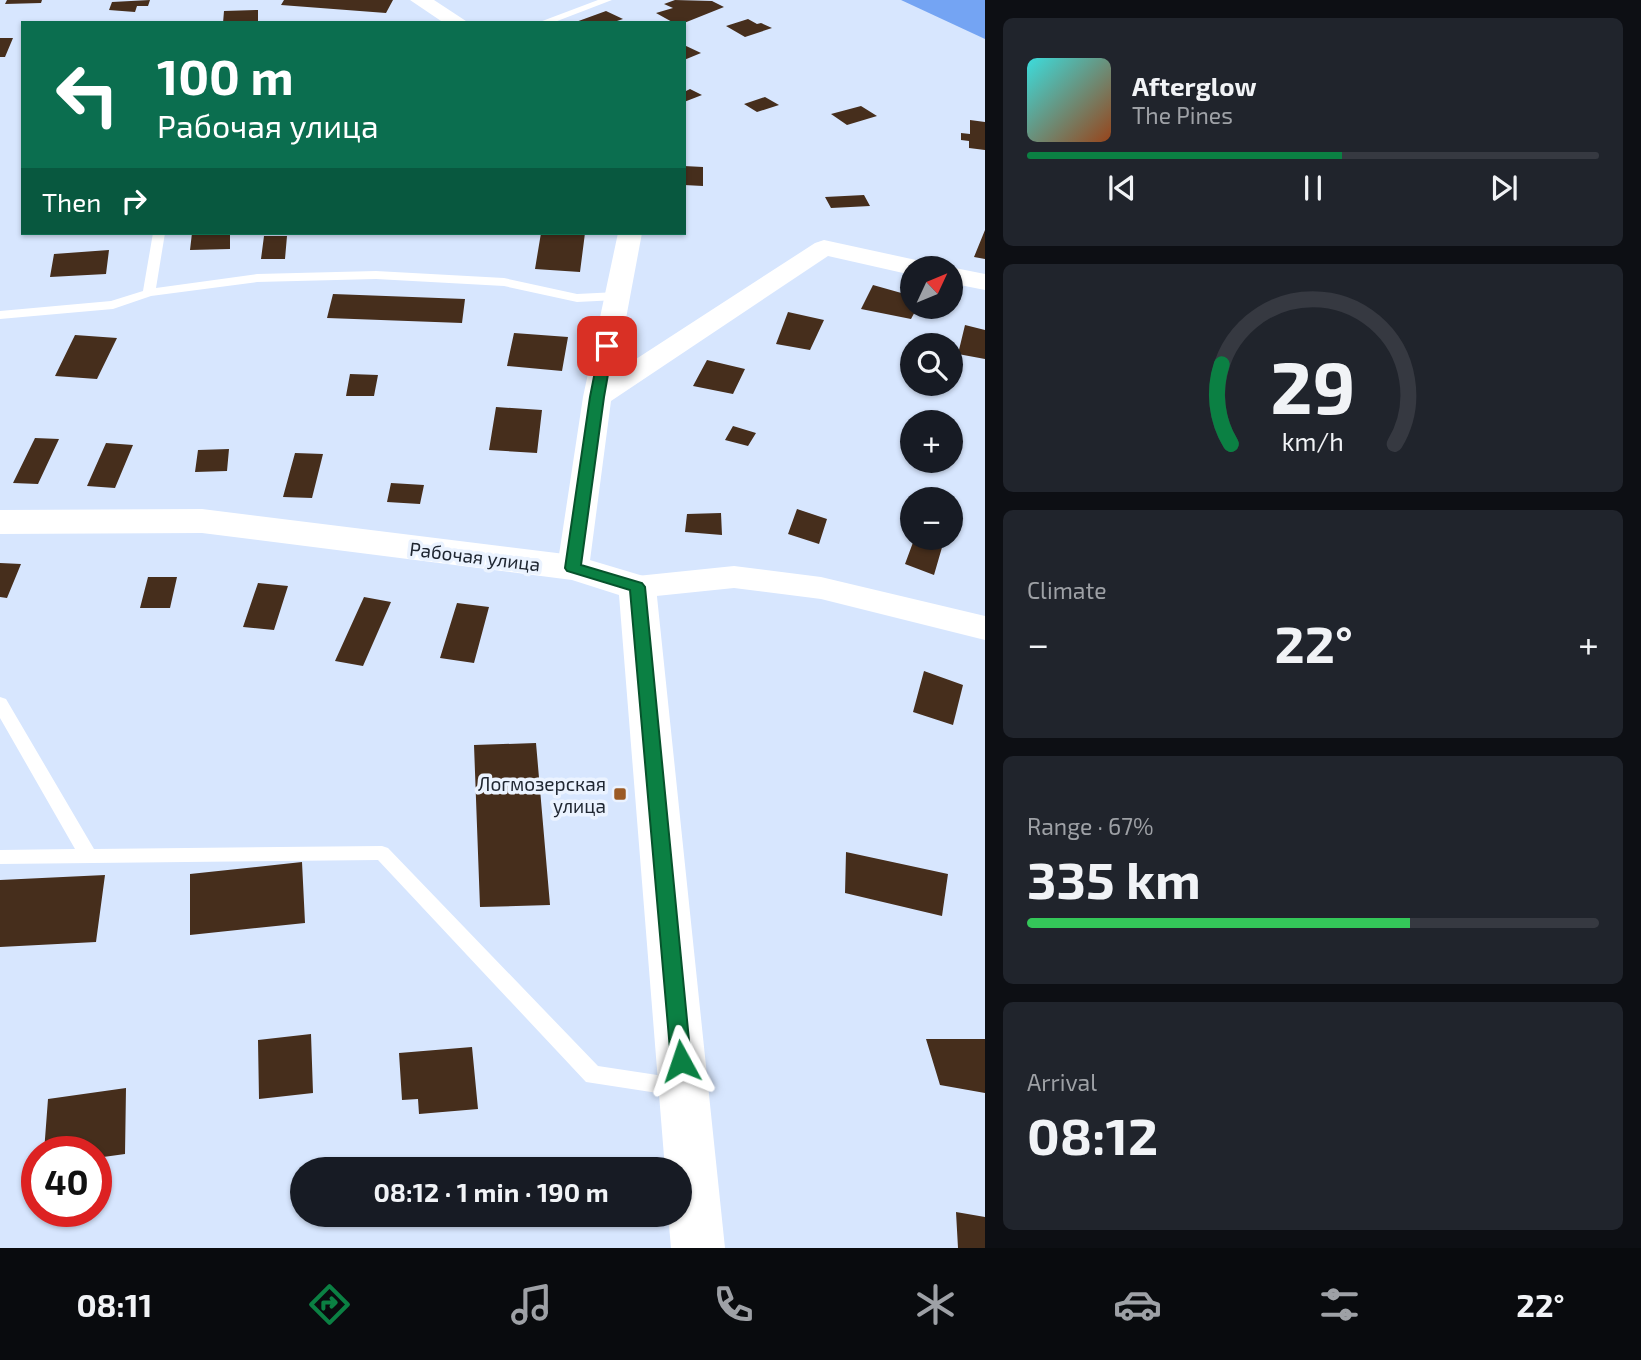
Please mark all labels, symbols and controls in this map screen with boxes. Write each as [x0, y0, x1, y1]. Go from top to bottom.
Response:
text: 100 m [157, 46, 294, 105]
icon: left [42, 49, 133, 140]
text: Afterglow [1132, 70, 1257, 101]
text: The Pines [1132, 101, 1233, 129]
text: Рабочая улица [157, 106, 379, 144]
icon: previous [1103, 169, 1141, 207]
icon: pause [1294, 169, 1332, 207]
icon: next [1485, 169, 1523, 207]
icon: right [115, 182, 153, 220]
text: Then [42, 186, 101, 217]
north arrow [900, 256, 962, 318]
map controls [900, 256, 963, 550]
pin [577, 316, 637, 376]
icon: arrive [588, 327, 626, 365]
button: search [900, 333, 963, 396]
text: 29 [1270, 341, 1356, 429]
button: + [900, 410, 963, 473]
text: km/h [1282, 426, 1344, 456]
button: − [900, 487, 963, 550]
street label: Рабочая улица [408, 537, 542, 576]
text: Climate [1027, 576, 1107, 604]
text: 22° [1274, 611, 1353, 673]
text: − [1027, 620, 1049, 666]
text: + [1578, 620, 1599, 666]
place label: Логмозерская улица [478, 772, 606, 818]
marker: Логмозерская улица [612, 786, 628, 802]
text: Range · 67% [1027, 812, 1153, 840]
text: 335 km [1027, 847, 1201, 909]
position arrow [644, 1024, 718, 1098]
text: Arrival [1027, 1068, 1097, 1096]
text: 08:12 [1027, 1103, 1158, 1165]
speed limit sign: 40 [21, 1136, 112, 1227]
text: 08:12 · 1 min · 190 m [373, 1176, 609, 1207]
icon: directions [305, 1280, 354, 1329]
icon: music [507, 1280, 556, 1329]
icon: phone [709, 1280, 758, 1329]
icon: climate [911, 1280, 960, 1329]
icon: car [1113, 1280, 1162, 1329]
icon: filters [1315, 1280, 1364, 1329]
text: 08:11 [76, 1285, 152, 1323]
text: 22° [1516, 1285, 1565, 1323]

